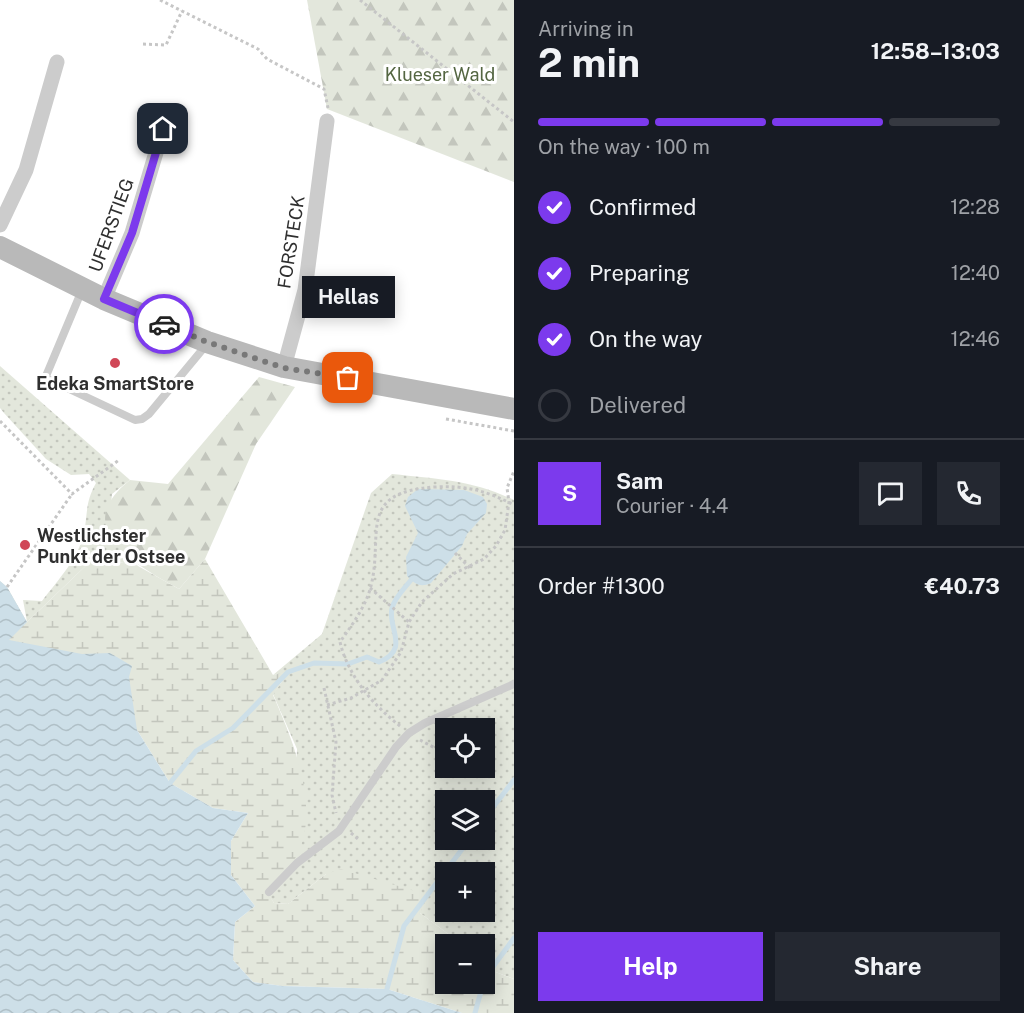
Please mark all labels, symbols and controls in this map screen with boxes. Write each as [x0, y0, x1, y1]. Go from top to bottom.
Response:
text: Arriving in [538, 17, 633, 41]
text: 12:58–13:03 [871, 38, 1000, 64]
text: 2 min [538, 40, 640, 86]
park label: Klueser Wald [385, 64, 495, 85]
pin [137, 103, 188, 154]
icon: home [146, 112, 179, 145]
text: On the way · 100 m [538, 135, 710, 159]
street label: UFERSTIEG [84, 175, 138, 275]
icon: check [538, 191, 571, 224]
street label: FORSTECK [273, 194, 309, 290]
text: Confirmed [589, 194, 696, 220]
text: 12:28 [950, 195, 1000, 219]
icon: check [538, 257, 571, 290]
text: Preparing [589, 260, 690, 286]
text: 12:40 [951, 261, 1000, 285]
callout: Hellas [302, 276, 394, 318]
text: Hellas [318, 285, 379, 309]
courier [134, 294, 194, 354]
icon: car [148, 308, 181, 341]
icon: check [538, 323, 571, 356]
text: On the way [589, 326, 702, 352]
text: 12:46 [951, 327, 1000, 351]
pin [322, 352, 373, 403]
marker: Edeka SmartStore [108, 356, 122, 370]
icon: bag [331, 361, 364, 394]
place label: Edeka SmartStore [36, 373, 194, 394]
text: Delivered [589, 392, 686, 418]
button: chat [859, 462, 922, 525]
button: phone [937, 462, 1000, 525]
text: Sam [616, 468, 663, 494]
text: S [562, 480, 577, 506]
text: Courier · 4.4 [616, 494, 728, 518]
place label: Westlichster Punkt der Ostsee [37, 525, 185, 567]
marker: Westlichster Punkt der Ostsee [18, 538, 32, 552]
text: Order #1300 [538, 573, 665, 599]
text: €40.73 [925, 573, 1000, 599]
map controls [435, 718, 495, 994]
button: locate [435, 718, 495, 778]
button: layers [435, 790, 495, 850]
button: + [435, 862, 495, 922]
button: Help [538, 932, 763, 1001]
button: Share [775, 932, 1000, 1001]
button: − [435, 934, 495, 994]

